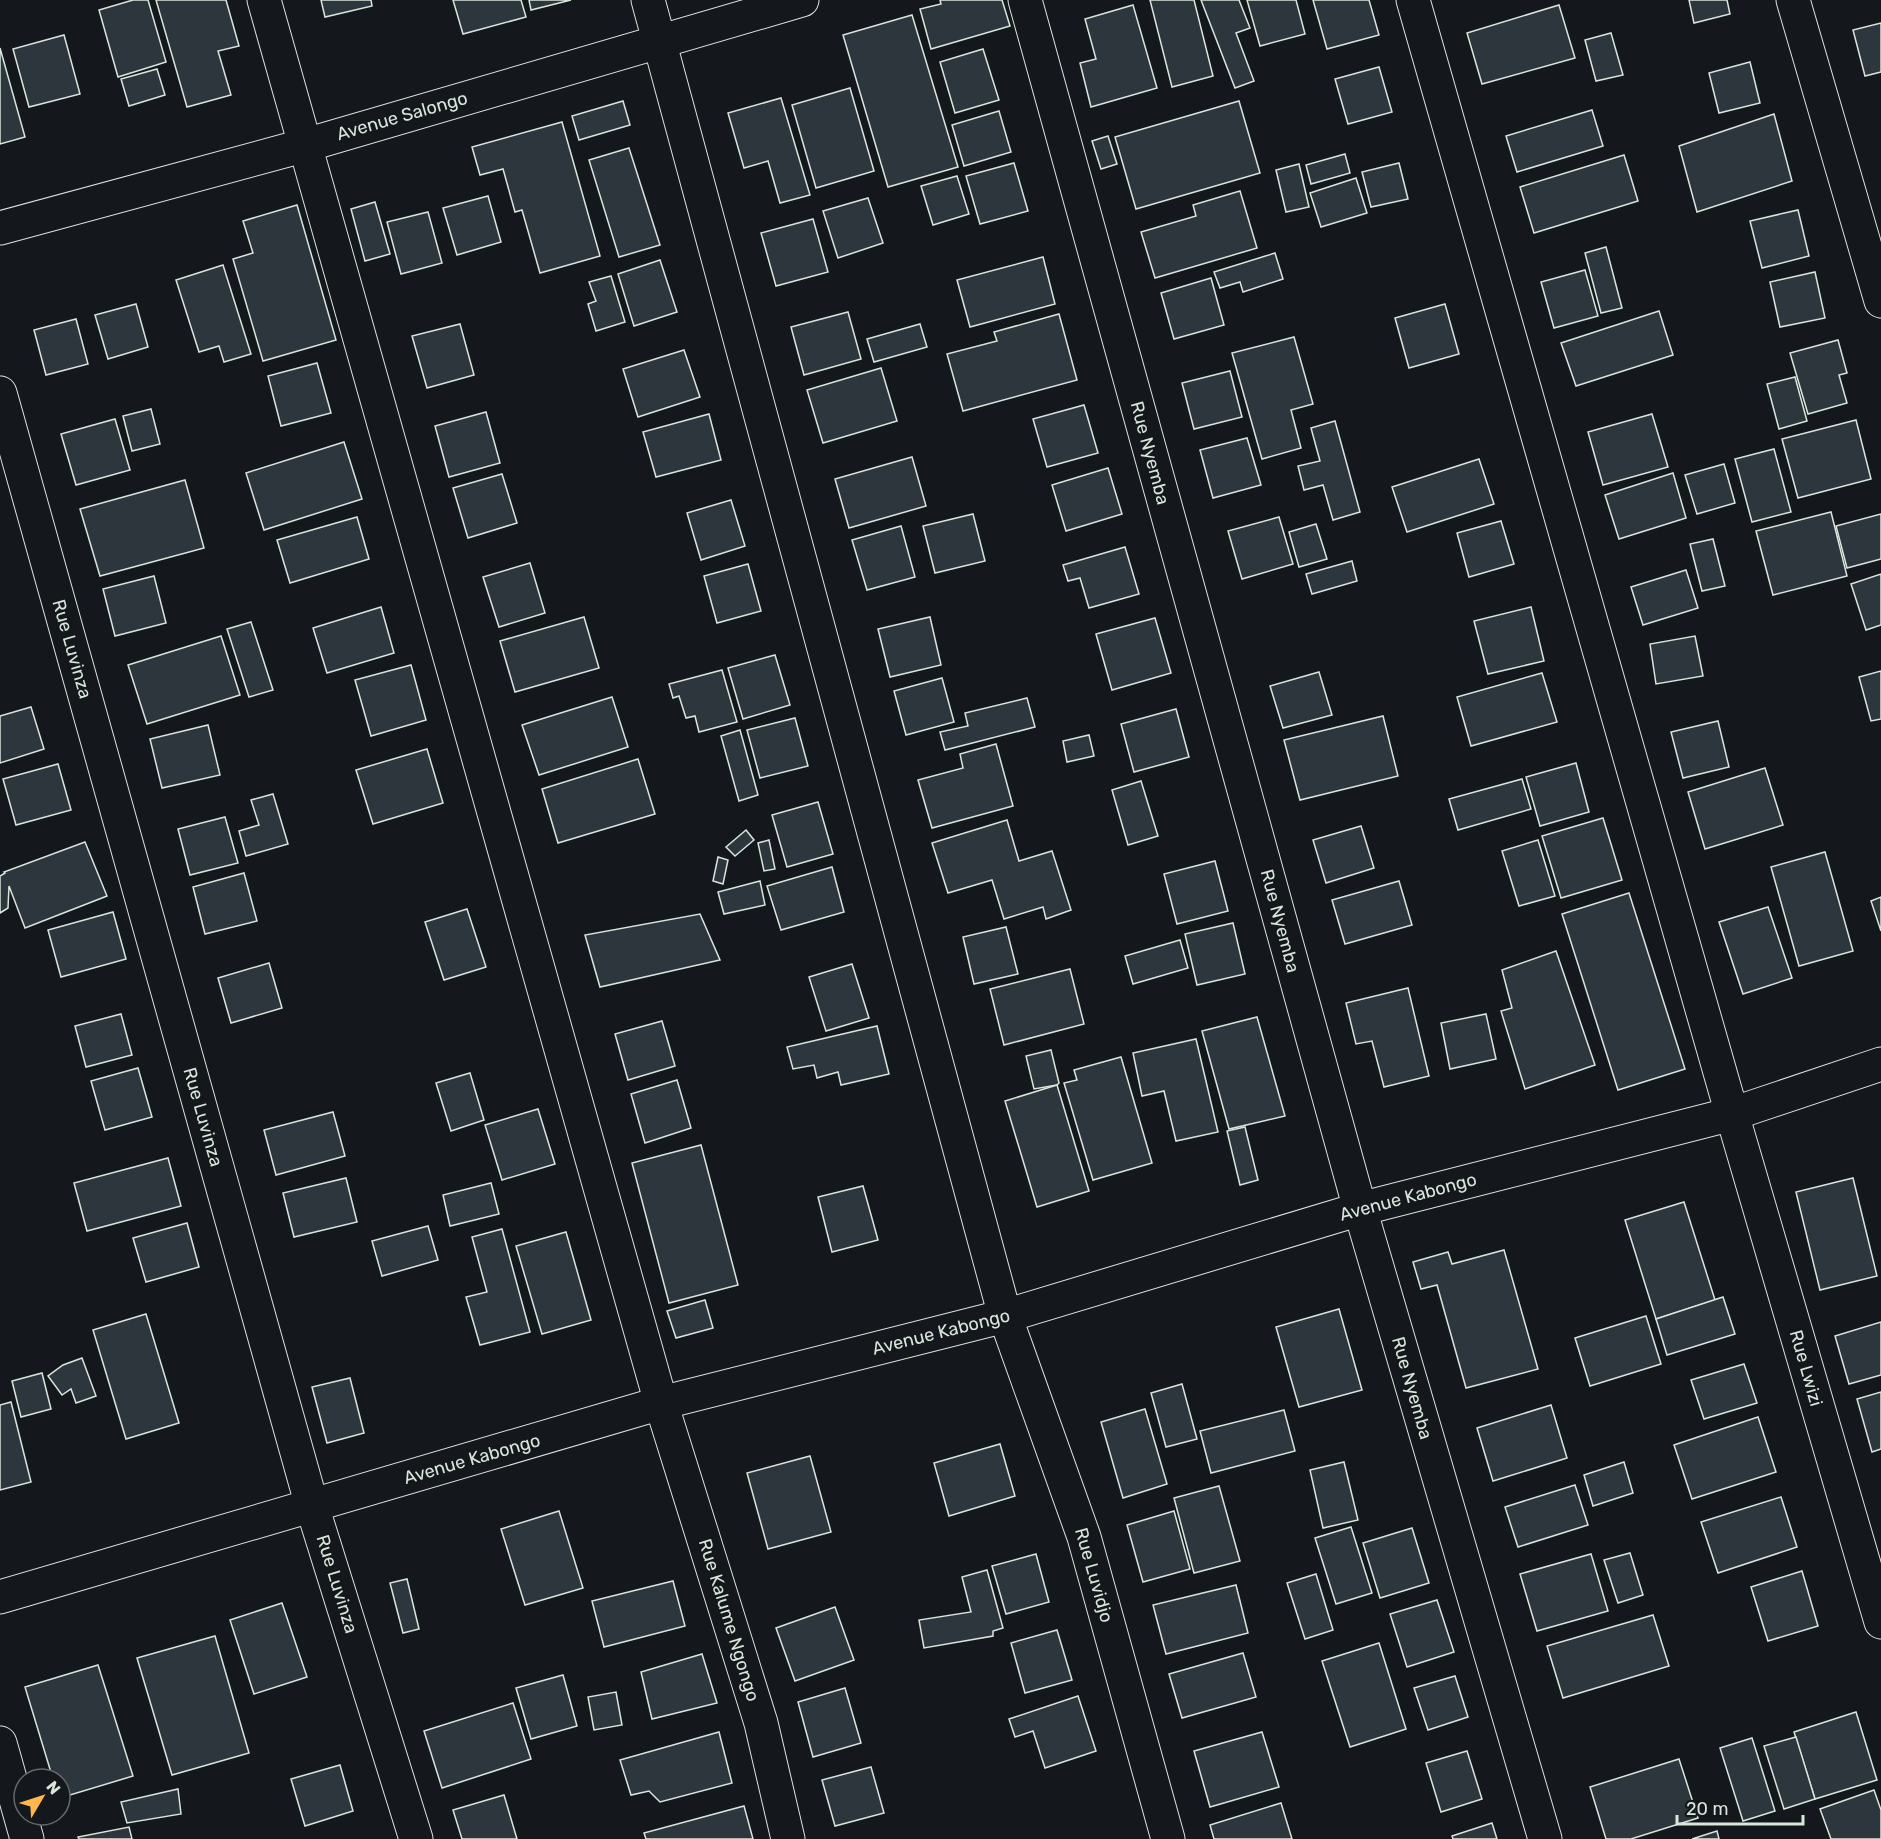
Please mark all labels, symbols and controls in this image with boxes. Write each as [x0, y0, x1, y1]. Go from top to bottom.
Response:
street label: Avenue Salongo [334, 87, 470, 145]
street label: Rue Nyemba [1126, 399, 1174, 507]
street label: Rue Luvinza [47, 597, 97, 701]
street label: Rue Nyemba [1256, 867, 1304, 975]
street label: Rue Luvinza [178, 1065, 228, 1169]
street label: Avenue Kabongo [1337, 1168, 1479, 1226]
street label: Avenue Kabongo [870, 1304, 1012, 1360]
street label: Rue Lwizi [1785, 1327, 1827, 1409]
street label: Rue Nyemba [1387, 1334, 1437, 1442]
street label: Avenue Kabongo [401, 1429, 543, 1489]
street label: Rue Luvidjo [1070, 1525, 1118, 1625]
street label: Rue Luvinza [312, 1532, 362, 1636]
street label: Rue Kalume Ngongo [694, 1536, 764, 1704]
north arrow [12, 1767, 72, 1827]
text: N [42, 1777, 64, 1798]
scale bar [1677, 1788, 1803, 1826]
text: 20 m [1686, 1798, 1728, 1820]

